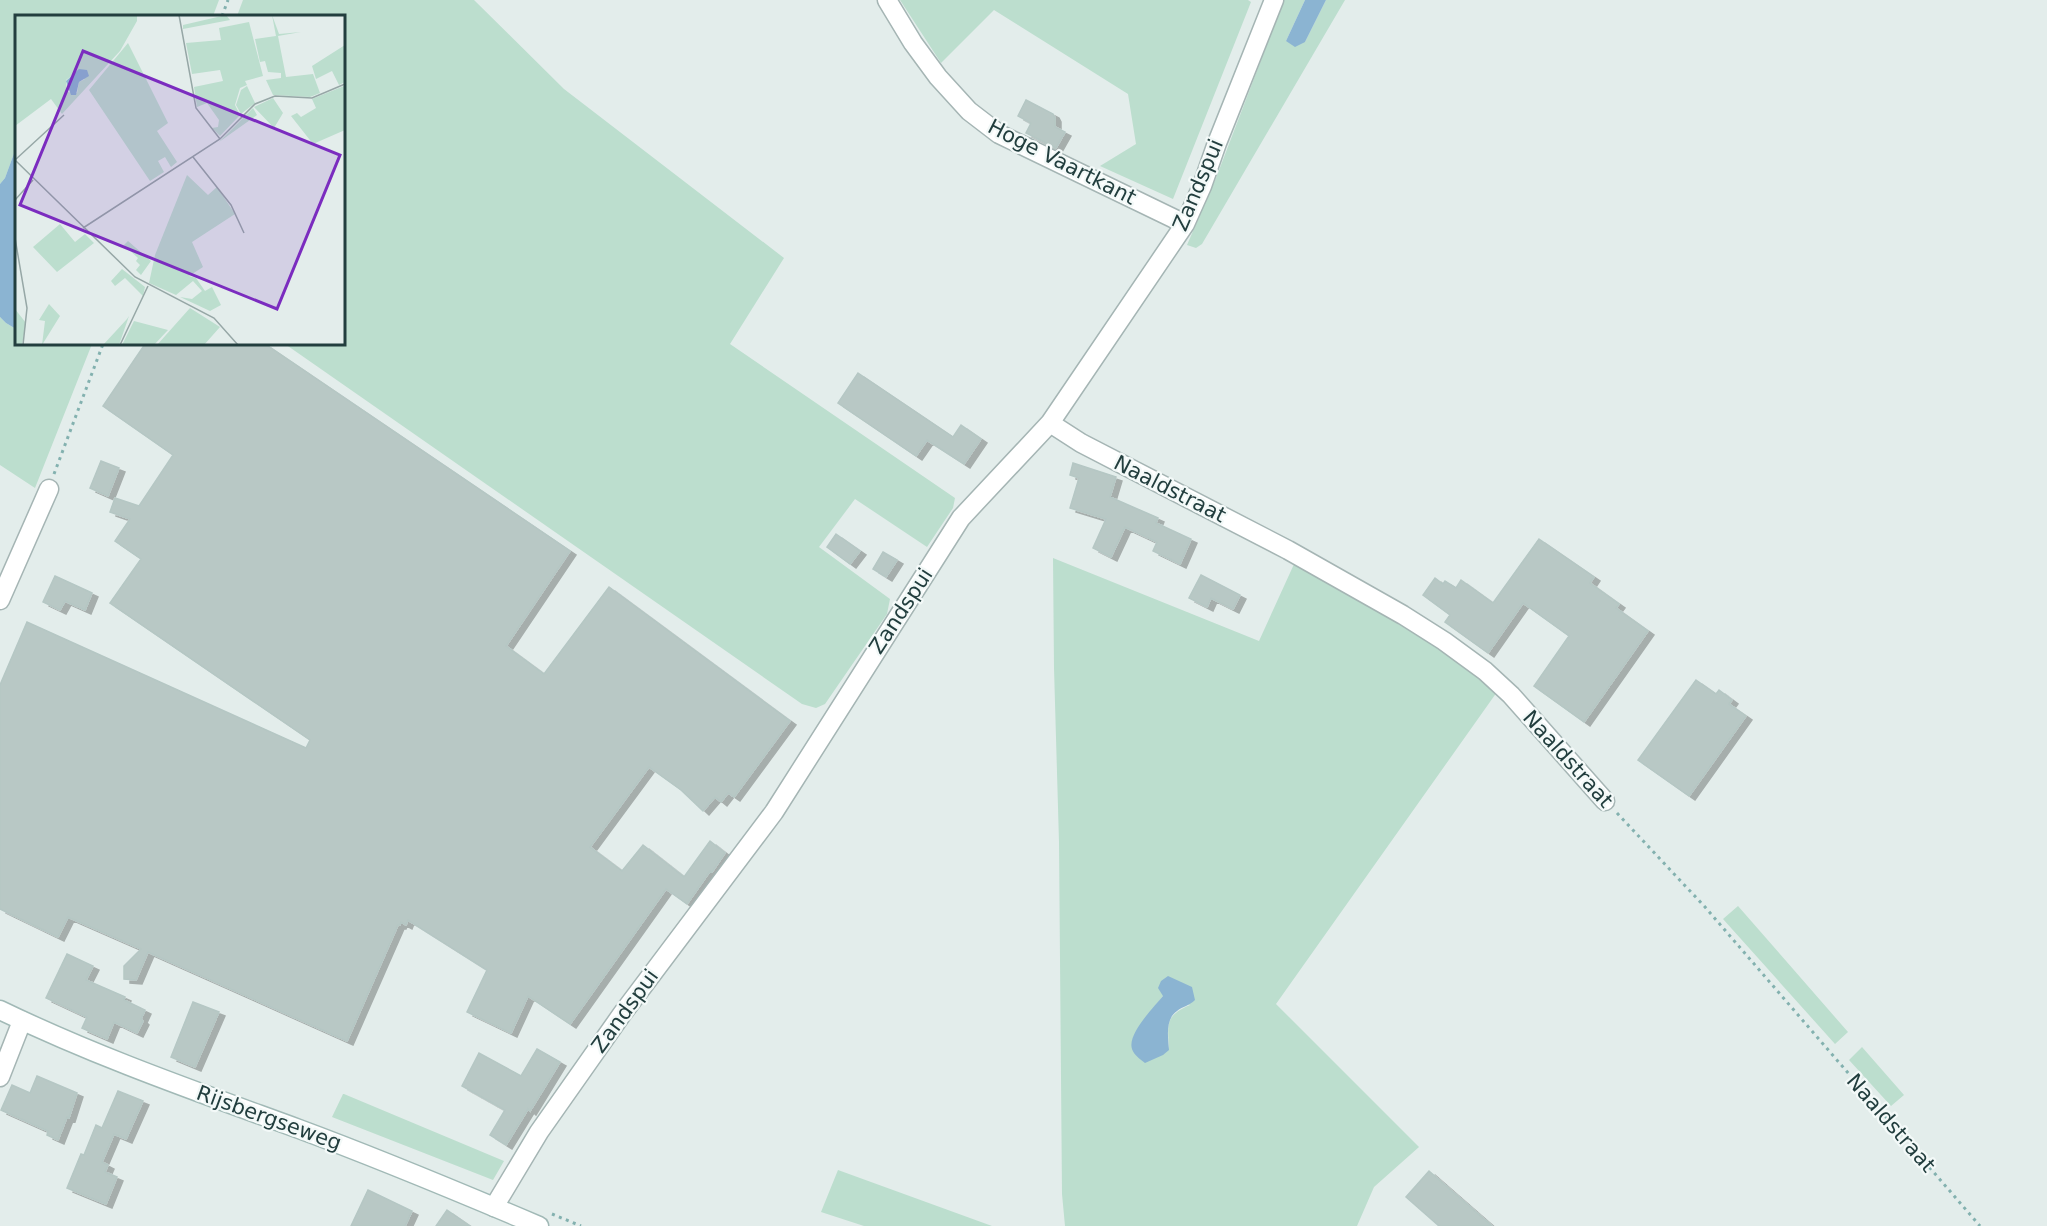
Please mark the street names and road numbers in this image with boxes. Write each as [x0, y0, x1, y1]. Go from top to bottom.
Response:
street label: Hoge Vaartkant [984, 114, 1140, 210]
street label: Zandspui [1168, 136, 1228, 234]
street label: Naaldstraat [1110, 451, 1230, 527]
street label: Zandspui [864, 564, 938, 658]
street label: Naaldstraat [1518, 705, 1618, 813]
street label: Zandspui [587, 965, 663, 1057]
street label: Naaldstraat [1842, 1069, 1940, 1177]
street label: Rijsbergseweg [193, 1081, 345, 1155]

